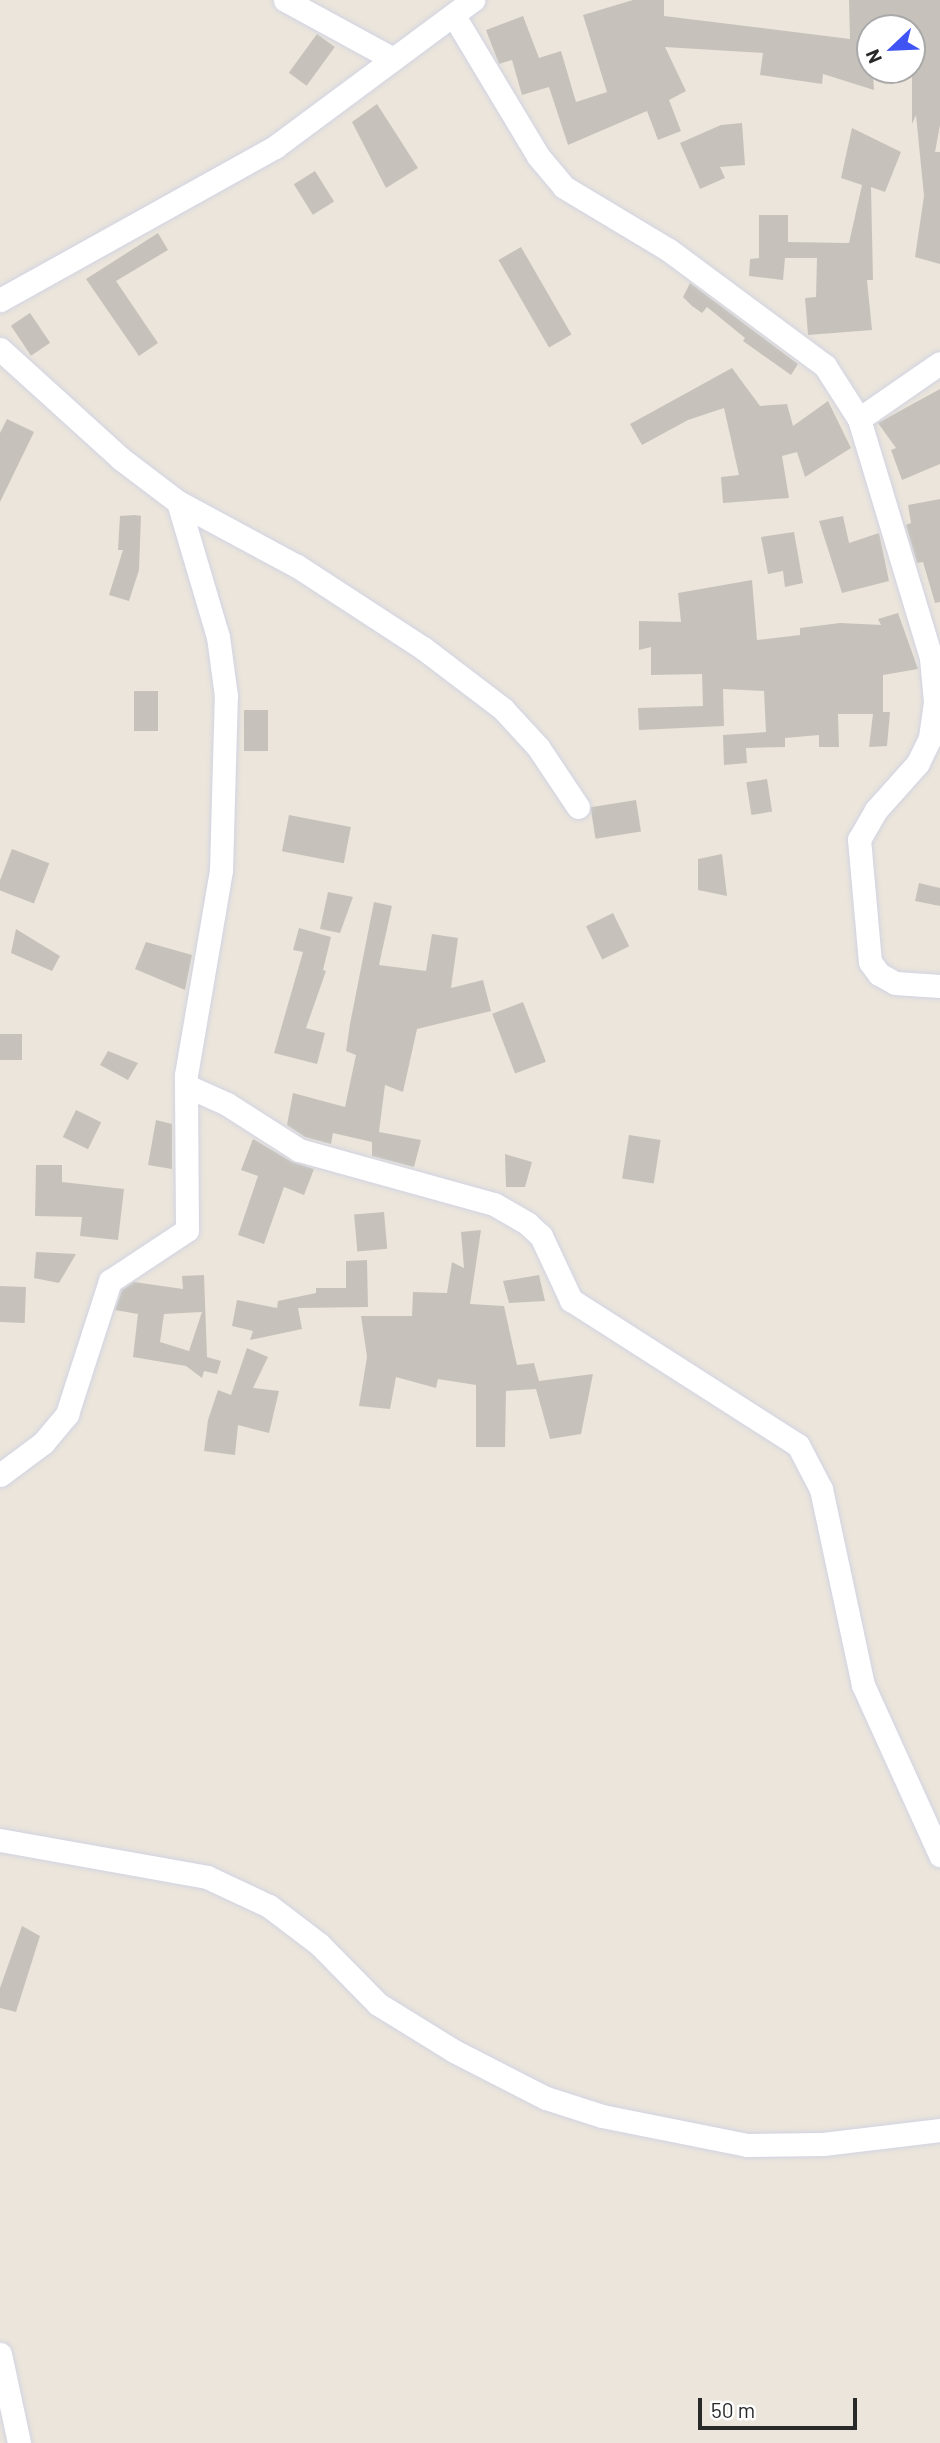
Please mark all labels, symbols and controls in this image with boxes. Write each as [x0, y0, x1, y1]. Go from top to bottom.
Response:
north arrow [856, 14, 926, 84]
text: N [860, 46, 886, 67]
scale bar [702, 2384, 861, 2428]
text: 50 m [711, 2397, 755, 2422]

